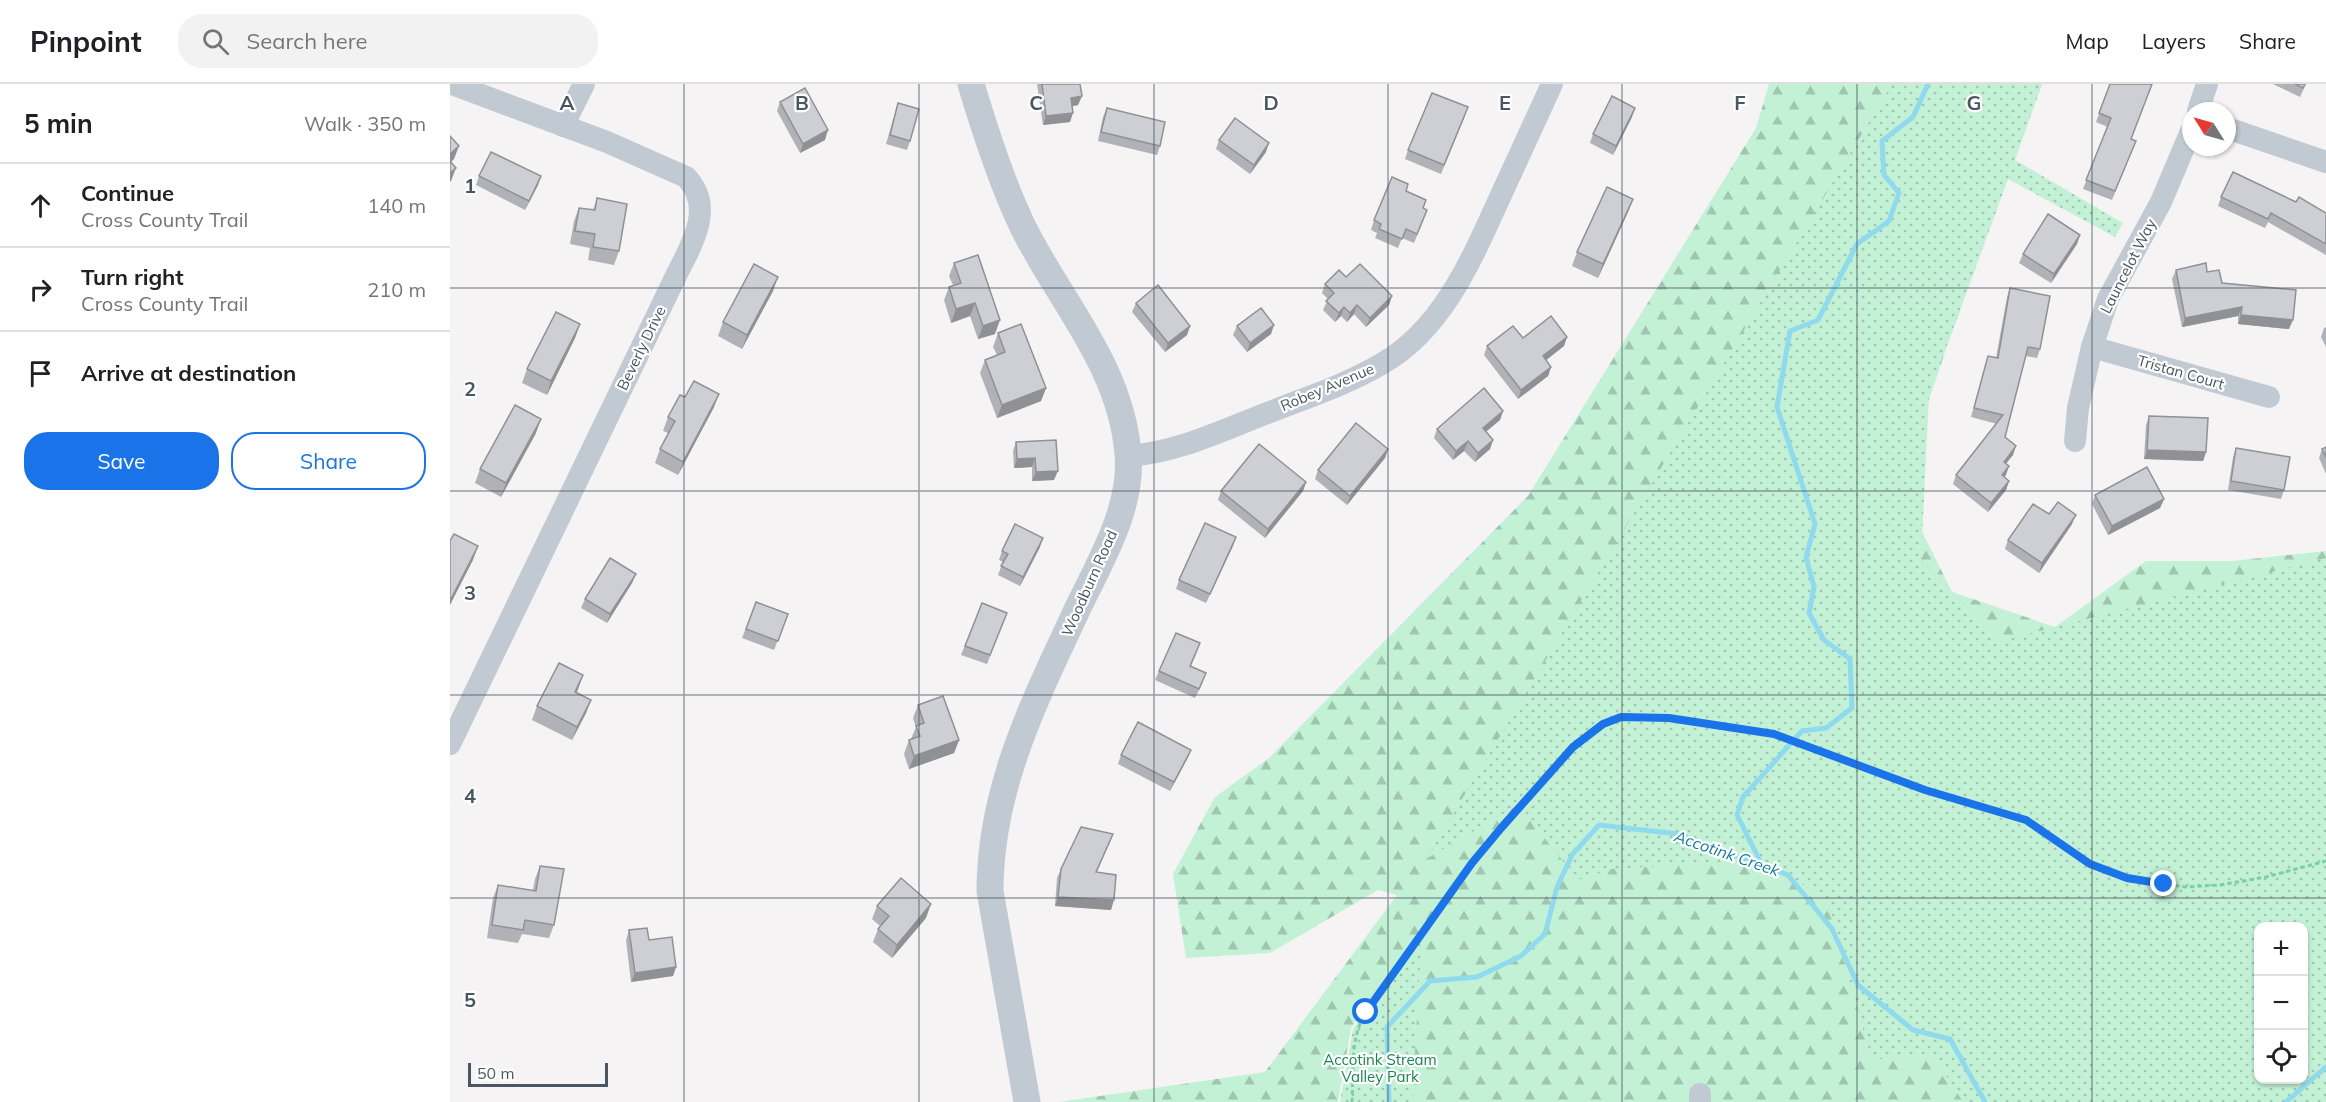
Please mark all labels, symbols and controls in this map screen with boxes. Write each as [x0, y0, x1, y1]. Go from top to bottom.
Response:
search box [178, 14, 598, 68]
text: Pinpoint [30, 24, 142, 59]
icon: search [199, 25, 232, 58]
text: Search here [247, 27, 368, 55]
text: Map [2066, 28, 2109, 54]
text: Layers [2142, 28, 2206, 54]
text: Share [2239, 28, 2296, 54]
text: A [560, 90, 575, 115]
text: B [795, 90, 809, 115]
text: C [1029, 90, 1043, 115]
text: D [1263, 90, 1279, 115]
text: E [1499, 90, 1511, 115]
text: F [1734, 90, 1746, 115]
text: G [1967, 90, 1981, 115]
north arrow [2182, 102, 2236, 156]
text: 5 min [24, 107, 93, 140]
text: Walk · 350 m [304, 111, 426, 136]
text: 1 [464, 173, 476, 198]
text: Continue [81, 179, 174, 207]
icon: ahead [24, 189, 57, 222]
text: 140 m [367, 193, 426, 218]
text: Cross County Trail [81, 207, 248, 232]
street label: Launcelot Way [2096, 215, 2160, 317]
text: Turn right [81, 263, 184, 291]
icon: right [24, 273, 57, 306]
text: 210 m [367, 277, 426, 302]
text: Cross County Trail [81, 291, 248, 316]
street label: Beverly Drive [612, 303, 670, 393]
street label: Tristan Court [2135, 351, 2227, 393]
icon: arrive [24, 357, 57, 390]
text: Arrive at destination [81, 359, 296, 387]
street label: Robey Avenue [1277, 359, 1377, 415]
text: 2 [464, 376, 476, 401]
button: Save [24, 432, 219, 490]
button: Share [231, 432, 426, 490]
street label: Woodburn Road [1057, 527, 1121, 639]
text: 3 [464, 580, 476, 605]
text: 4 [464, 783, 476, 808]
water label: Accotink Creek [1671, 825, 1783, 881]
route end [2150, 870, 2176, 896]
map controls [2254, 922, 2308, 1084]
button: + [2254, 922, 2308, 976]
button: − [2254, 976, 2308, 1030]
text: 5 [464, 987, 476, 1012]
route start [1352, 998, 1378, 1024]
button: locate [2254, 1030, 2308, 1084]
park label: Accotink Stream Valley Park [1323, 1050, 1437, 1086]
scale bar [468, 1060, 608, 1088]
text: 50 m [477, 1063, 514, 1083]

